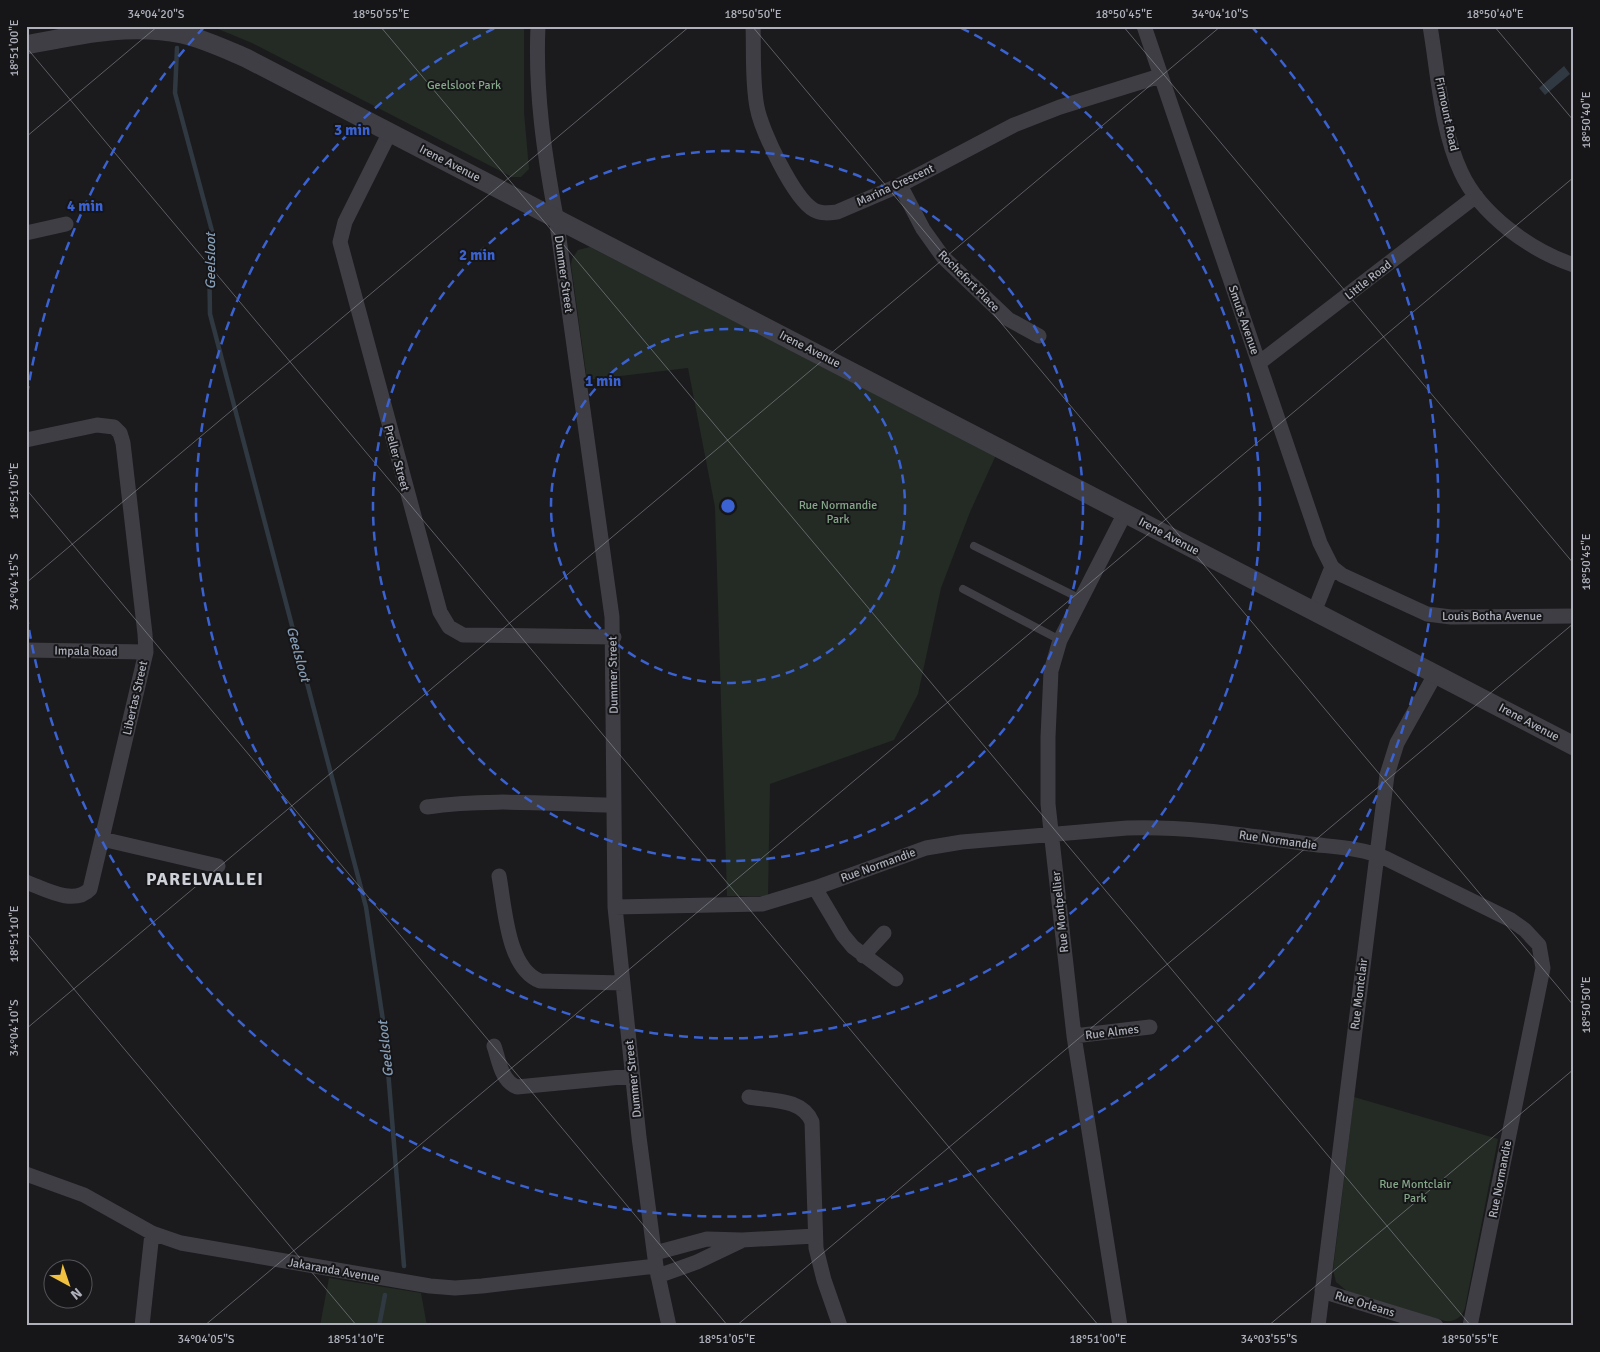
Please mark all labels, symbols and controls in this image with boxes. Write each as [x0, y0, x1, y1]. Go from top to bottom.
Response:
text: 34°04'20"S [127, 7, 185, 22]
text: 18°50'55"E [352, 7, 410, 22]
text: 18°50'50"E [724, 7, 782, 22]
text: 18°50'45"E [1095, 7, 1153, 22]
text: 34°04'10"S [1191, 7, 1249, 22]
text: 18°50'40"E [1466, 7, 1524, 22]
text: 18°51'00"E [7, 19, 22, 77]
street label: Firmount Road [1431, 76, 1462, 153]
park label: Geelsloot Park [427, 78, 501, 93]
text: 18°50'40"E [1579, 91, 1594, 149]
text: 3 min [334, 121, 370, 139]
street label: Irene Avenue [417, 142, 483, 185]
street label: Marina Crescent [854, 161, 936, 210]
text: 4 min [67, 197, 103, 215]
water label: Geelsloot [202, 231, 219, 289]
street label: Dummer Street [551, 235, 576, 314]
text: 2 min [459, 246, 495, 264]
street label: Rochefort Place [935, 247, 1003, 315]
street label: Little Road [1342, 257, 1395, 303]
street label: Smuts Avenue [1225, 283, 1262, 357]
street label: Irene Avenue [777, 328, 843, 371]
text: 1 min [585, 372, 621, 390]
street label: Preller Street [380, 423, 413, 493]
text: 18°51'05"E [7, 462, 22, 520]
centre of rings [719, 497, 737, 515]
park label: Rue Normandie Park [799, 498, 877, 527]
street label: Irene Avenue [1136, 514, 1202, 559]
text: 18°50'45"E [1579, 533, 1594, 591]
text: 34°04'15"S [7, 553, 22, 611]
street label: Louis Botha Avenue [1442, 609, 1542, 624]
water label: Geelsloot [283, 625, 315, 686]
street label: Dummer Street [605, 636, 622, 714]
street label: Impala Road [54, 643, 118, 660]
street label: Libertas Street [120, 660, 151, 737]
street label: Irene Avenue [1496, 700, 1562, 745]
street label: Rue Normandie [1238, 828, 1318, 853]
street label: Rue Normandie [839, 845, 918, 886]
district label: PARELVALLEI [146, 868, 264, 890]
street label: Rue Montpellier [1049, 870, 1072, 953]
text: 18°51'10"E [7, 905, 22, 963]
street label: Rue Montclair [1348, 957, 1371, 1031]
text: 18°50'50"E [1579, 976, 1594, 1034]
text: 34°04'10"S [7, 999, 22, 1057]
water label: Geelsloot [374, 1018, 397, 1078]
street label: Rue Almes [1085, 1022, 1140, 1043]
street label: Dummer Street [622, 1039, 645, 1118]
street label: Rue Normandie [1486, 1139, 1515, 1219]
park label: Rue Montclair Park [1379, 1177, 1451, 1206]
street label: Jakaranda Avenue [287, 1255, 381, 1286]
north arrow [42, 1260, 92, 1310]
text: N [67, 1284, 85, 1303]
street label: Rue Orleans [1333, 1288, 1397, 1321]
text: 34°04'05"S [177, 1332, 235, 1347]
text: 18°51'10"E [327, 1332, 385, 1347]
text: 18°51'05"E [698, 1332, 756, 1347]
text: 18°51'00"E [1069, 1332, 1127, 1347]
text: 34°03'55"S [1240, 1332, 1298, 1347]
text: 18°50'55"E [1441, 1332, 1499, 1347]

